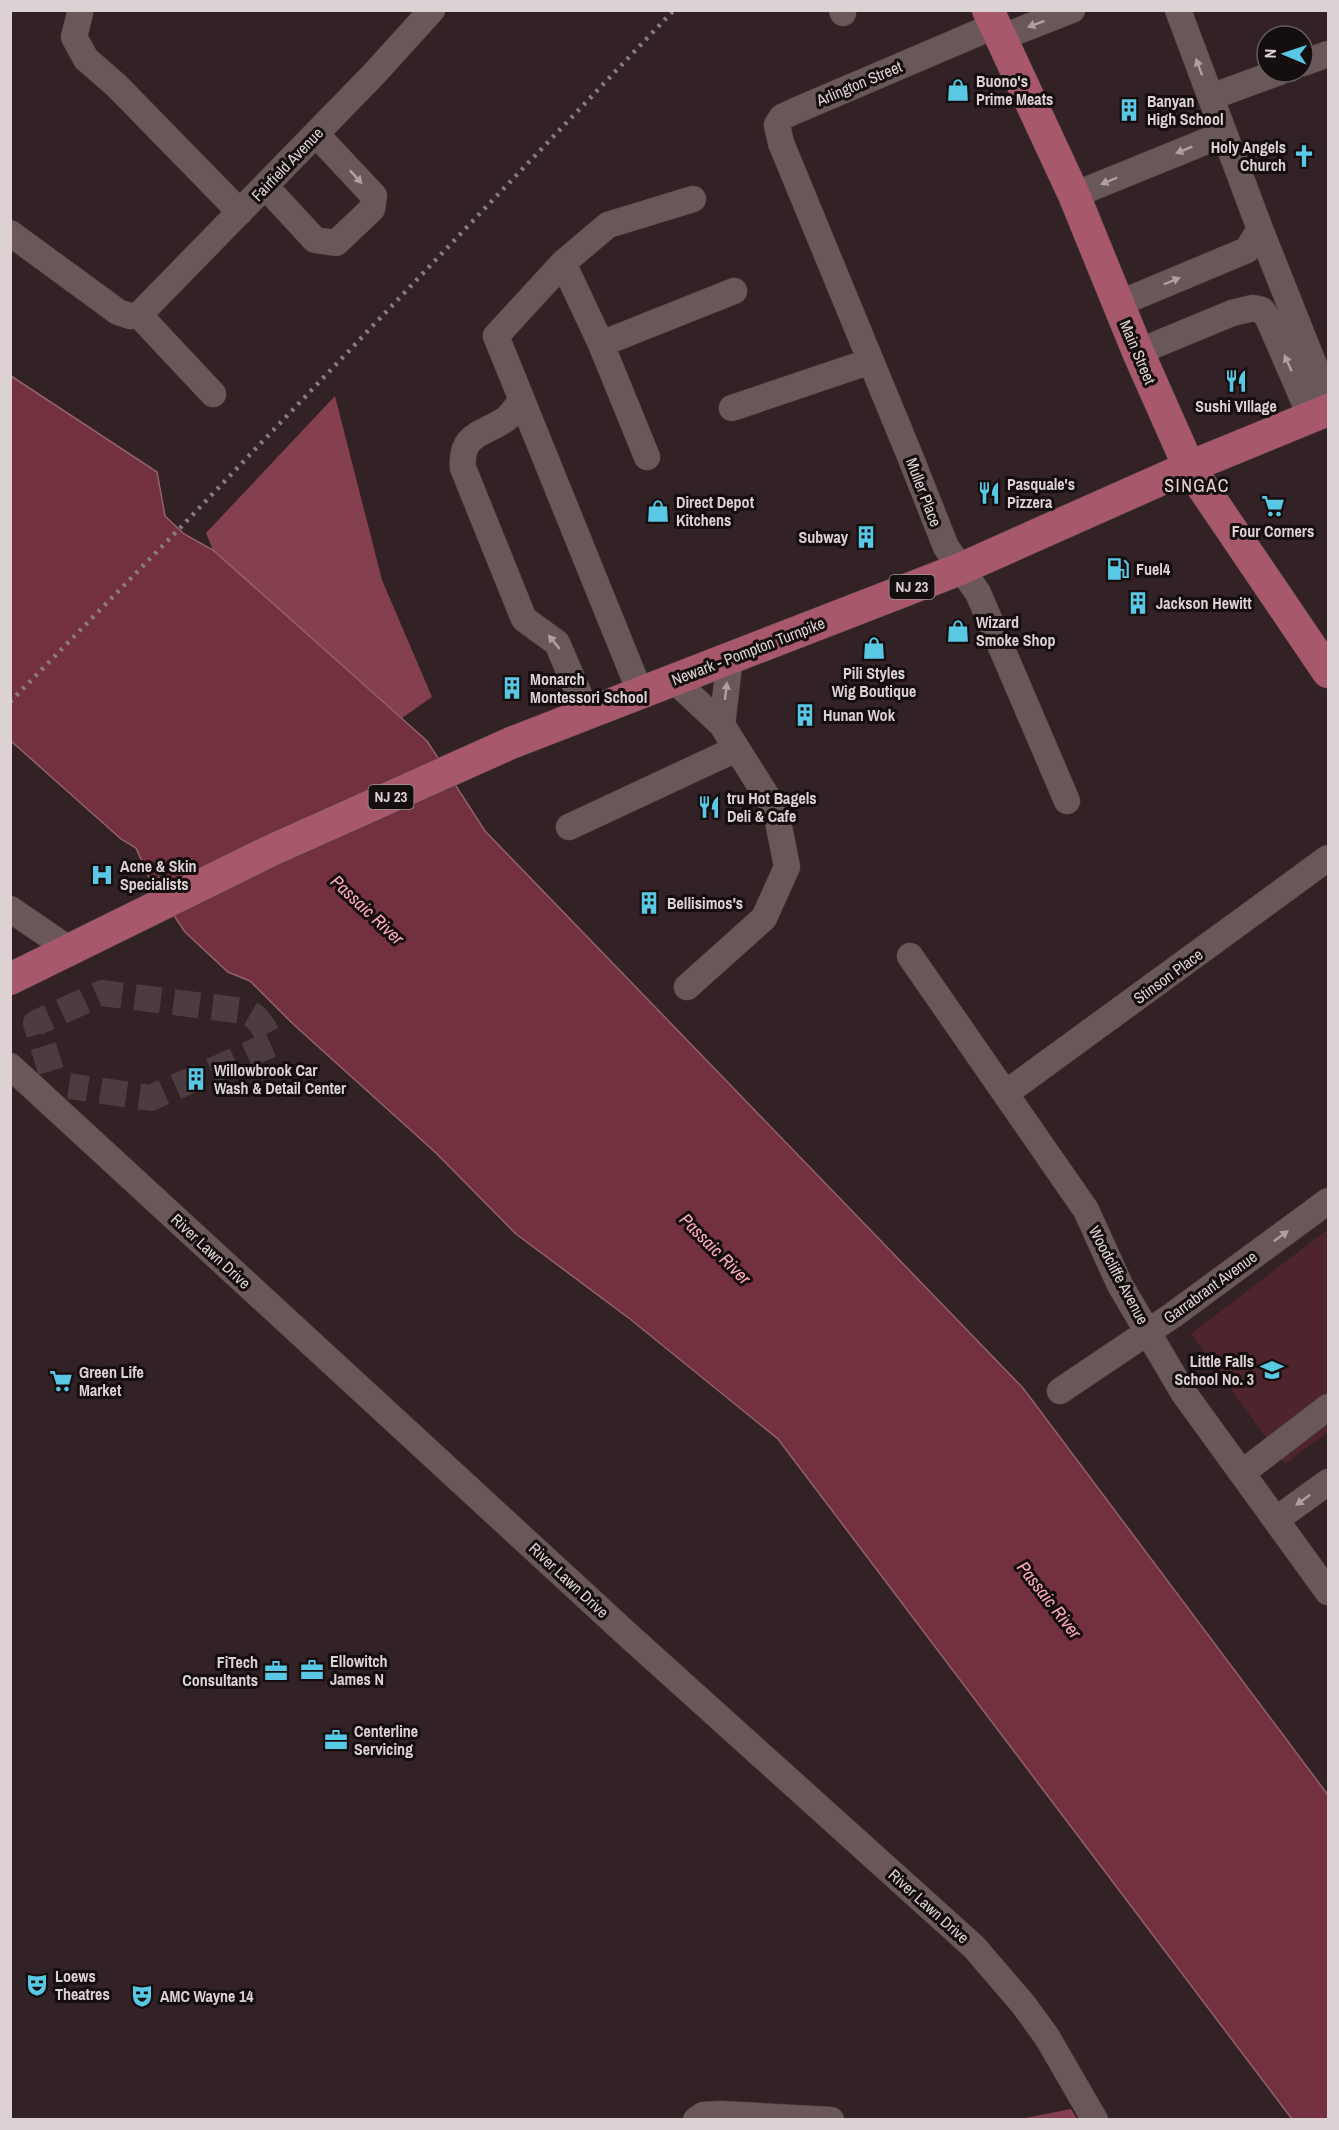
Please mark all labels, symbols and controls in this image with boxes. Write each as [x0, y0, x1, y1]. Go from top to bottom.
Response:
one-way arrow [1026, 20, 1044, 30]
north arrow [1255, 24, 1315, 84]
text: N [1259, 48, 1281, 59]
street label: Arlington Street [812, 55, 906, 111]
one-way arrow [1194, 58, 1204, 76]
place label: Buono's Prime Meats [976, 70, 1053, 110]
shop icon: Buono's Prime Meats [945, 77, 971, 103]
place label: Banyan High School [1147, 90, 1224, 130]
building icon: Banyan High School [1116, 97, 1142, 123]
street label: Fairfield Avenue [246, 122, 328, 206]
place label: Holy Angels Church [1211, 136, 1286, 176]
church icon: Holy Angels Church [1291, 143, 1317, 169]
one-way arrow [1174, 145, 1192, 155]
one-way arrow [349, 169, 363, 184]
one-way arrow [1099, 176, 1117, 186]
one-way arrow [1163, 276, 1181, 285]
street label: Main Street [1115, 316, 1162, 388]
one-way arrow [1283, 354, 1293, 372]
restaurant icon: Sushi VIllage [1223, 368, 1249, 394]
place label: Sushi VIllage [1195, 395, 1277, 417]
street label: Muller Place [901, 454, 947, 530]
place label: Pasquale's Pizzera [1007, 473, 1075, 513]
district label: SINGAC [1164, 473, 1230, 498]
restaurant icon: Pasquale's Pizzera [976, 480, 1002, 506]
place label: Direct Depot Kitchens [676, 491, 755, 531]
supermarket icon: Four Corners [1260, 493, 1286, 519]
shop icon: Direct Depot Kitchens [645, 498, 671, 524]
place label: Four Corners [1232, 520, 1314, 542]
building icon: Subway [853, 524, 879, 550]
place label: Subway [798, 526, 849, 548]
fuel station icon: Fuel4 [1105, 556, 1131, 582]
place label: Fuel4 [1136, 558, 1171, 580]
road number: NJ 23 [890, 575, 934, 599]
building icon: Jackson Hewitt [1125, 590, 1151, 616]
place label: Jackson Hewitt [1156, 592, 1252, 614]
place label: Wizard Smoke Shop [976, 611, 1055, 651]
street label: Newark - Pompton Turnpike [668, 612, 828, 690]
shop icon: Wizard Smoke Shop [945, 618, 971, 644]
one-way arrow [547, 634, 560, 650]
shop icon: Pili Styles Wig Boutique [861, 635, 887, 661]
place label: Pili Styles Wig Boutique [832, 662, 916, 702]
place label: Monarch Montessori School [530, 668, 647, 708]
building icon: Monarch Montessori School [499, 675, 525, 701]
one-way arrow [721, 681, 731, 700]
building icon: Hunan Wok [792, 702, 818, 728]
place label: Hunan Wok [823, 704, 896, 726]
road number: NJ 23 [368, 785, 414, 809]
place label: tru Hot Bagels Deli & Cafe [727, 787, 817, 827]
restaurant icon: tru Hot Bagels Deli & Cafe [696, 794, 722, 820]
place label: Acne & Skin Specialists [120, 855, 197, 895]
hospital icon: Acne & Skin Specialists [89, 862, 115, 888]
water label: Passaic River [325, 869, 410, 951]
building icon: Bellisimos's [636, 890, 662, 916]
place label: Bellisimos's [667, 892, 743, 914]
street label: Stinson Place [1129, 943, 1207, 1009]
place label: Willowbrook Car Wash & Detail Center [214, 1059, 347, 1099]
building icon: Willowbrook Car Wash & Detail Center [183, 1066, 209, 1092]
water label: Passaic River [674, 1207, 757, 1291]
street label: River Lawn Drive [166, 1208, 256, 1294]
street label: Woodcliffe Avenue [1084, 1222, 1154, 1328]
one-way arrow [1274, 1230, 1289, 1242]
street label: Garrabrant Avenue [1159, 1246, 1261, 1328]
place label: Little Falls School No. 3 [1175, 1350, 1254, 1390]
school or university icon: Little Falls School No. 3 [1259, 1357, 1285, 1383]
place label: Green Life Market [79, 1361, 144, 1401]
supermarket icon: Green Life Market [48, 1368, 74, 1394]
one-way arrow [1295, 1494, 1310, 1506]
street label: River Lawn Drive [524, 1537, 614, 1623]
water label: Passaic River [1011, 1556, 1088, 1644]
place label: Ellowitch James N [330, 1650, 388, 1690]
place label: FiTech Consultants [182, 1651, 258, 1691]
office icon: Ellowitch James N [299, 1657, 325, 1683]
office icon: FiTech Consultants [263, 1658, 289, 1684]
place label: Centerline Servicing [354, 1720, 418, 1760]
office icon: Centerline Servicing [323, 1727, 349, 1753]
street label: River Lawn Drive [884, 1864, 974, 1948]
place label: Loews Theatres [55, 1965, 110, 2005]
theatre icon: Loews Theatres [24, 1972, 50, 1998]
theatre icon: AMC Wayne 14 [129, 1983, 155, 2009]
place label: AMC Wayne 14 [160, 1985, 254, 2007]

